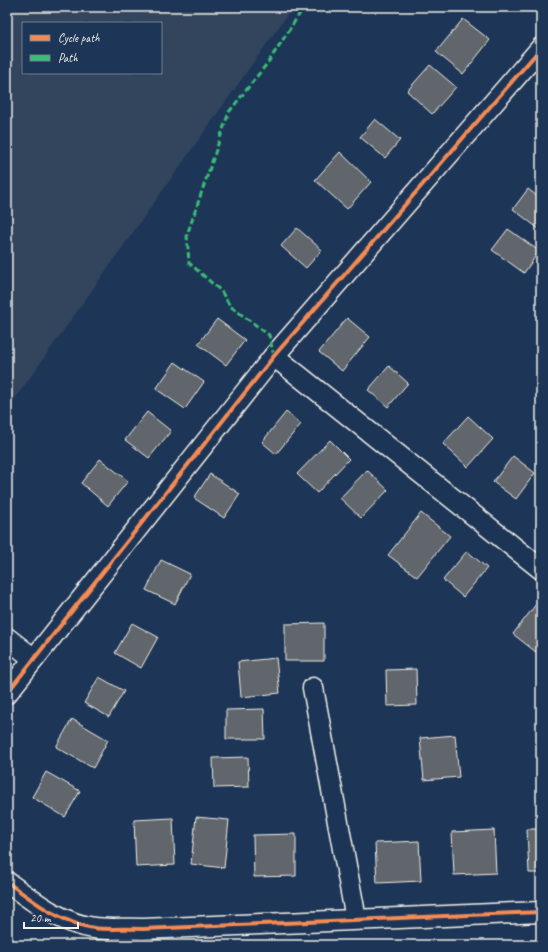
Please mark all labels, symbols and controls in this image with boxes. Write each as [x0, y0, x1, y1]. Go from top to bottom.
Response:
legend [22, 22, 162, 74]
text: Cycle path [58, 30, 100, 46]
text: Path [58, 50, 78, 66]
scale bar [24, 904, 78, 930]
text: 20 m [30, 910, 52, 926]

